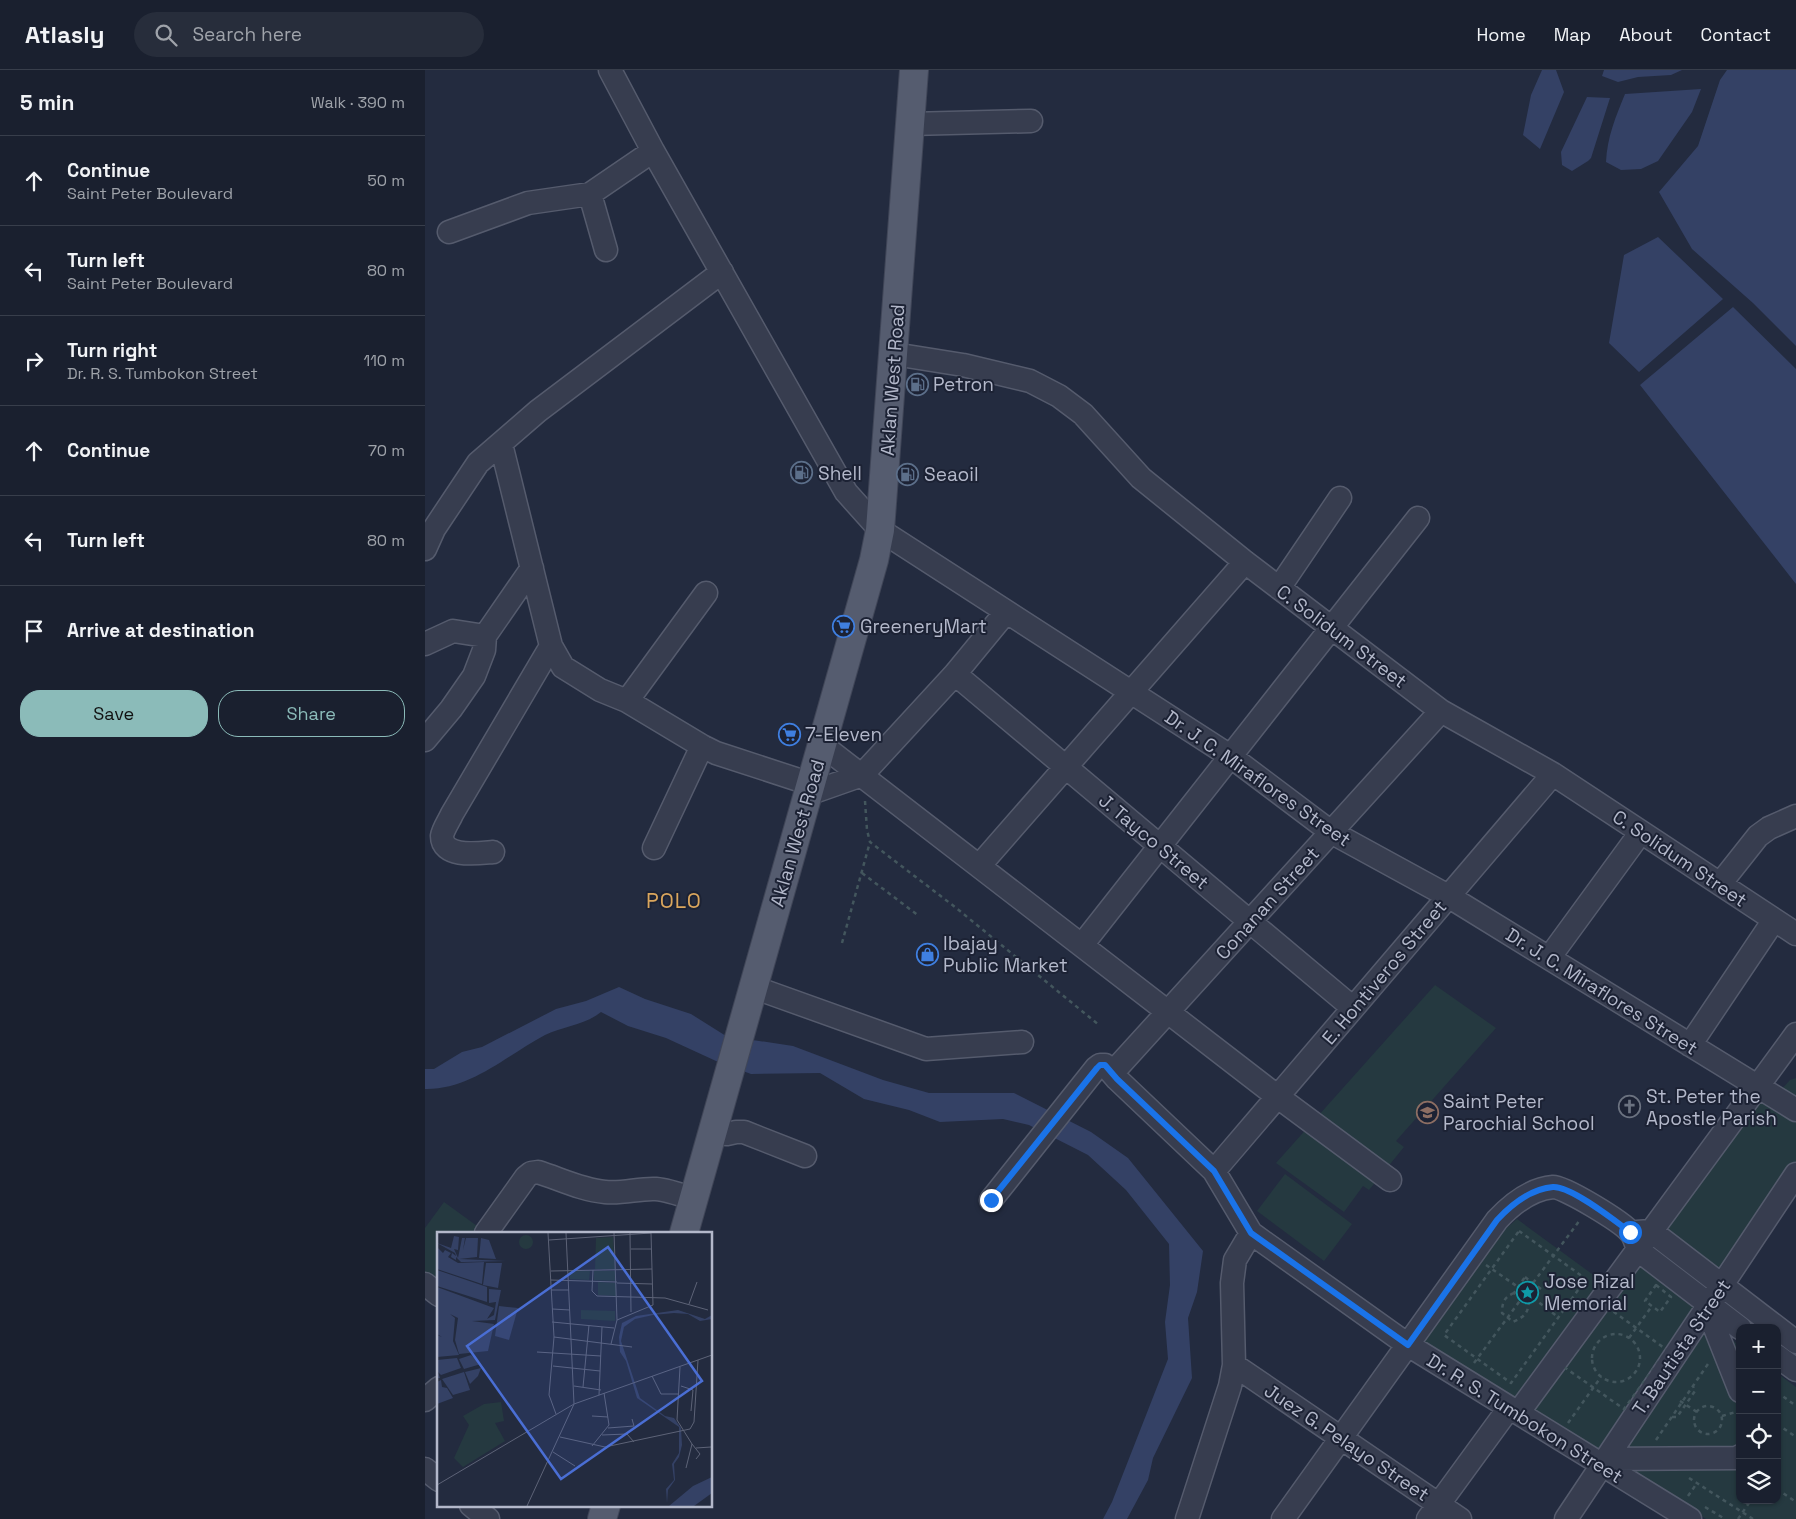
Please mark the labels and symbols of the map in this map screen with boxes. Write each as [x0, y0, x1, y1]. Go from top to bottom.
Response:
street label: Aklan West Road [875, 303, 910, 457]
fuel station icon: Petron [905, 372, 929, 396]
place label: Petron [933, 372, 994, 397]
fuel station icon: Shell [790, 461, 814, 485]
place label: Shell [818, 461, 862, 486]
fuel station icon: Seaoil [896, 462, 920, 486]
place label: Seaoil [924, 462, 979, 487]
street label: C. Solidum Street [1271, 579, 1412, 694]
supermarket icon: GreeneryMart [832, 614, 856, 638]
place label: GreeneryMart [860, 614, 987, 639]
street label: Dr. J. C. Miraflores Street [1160, 705, 1356, 852]
supermarket icon: 7-Eleven [777, 722, 801, 746]
place label: 7-Eleven [805, 722, 882, 747]
street label: Aklan West Road [765, 757, 830, 910]
street label: J. Tayco Street [1093, 788, 1214, 895]
street label: C. Solidum Street [1608, 804, 1752, 913]
street label: Conanan Street [1210, 842, 1325, 965]
district label: POLO [646, 887, 702, 914]
street label: E. Hontiveros Street [1317, 895, 1452, 1050]
street label: Dr. J. C. Miraflores Street [1501, 922, 1702, 1061]
place label: Ibajay Public Market [943, 931, 1068, 978]
shop icon: Ibajay Public Market [915, 942, 939, 966]
place label: St. Peter the Apostle Parish [1646, 1084, 1777, 1131]
place label: Saint Peter Parochial School [1443, 1089, 1595, 1136]
church icon: St. Peter the Apostle Parish [1618, 1095, 1642, 1119]
school or university icon: Saint Peter Parochial School [1415, 1100, 1439, 1124]
route end [980, 1189, 1003, 1212]
route start [1619, 1221, 1642, 1244]
inset map [437, 1232, 713, 1506]
place label: Jose Rizal Memorial [1544, 1269, 1635, 1316]
street label: T. Bautista Street [1627, 1274, 1736, 1420]
place icon: Jose Rizal Memorial [1516, 1280, 1540, 1304]
street label: Dr. R. S. Tumbokon Street [1422, 1348, 1627, 1489]
street label: Juez G. Pelayo Street [1259, 1378, 1434, 1507]

